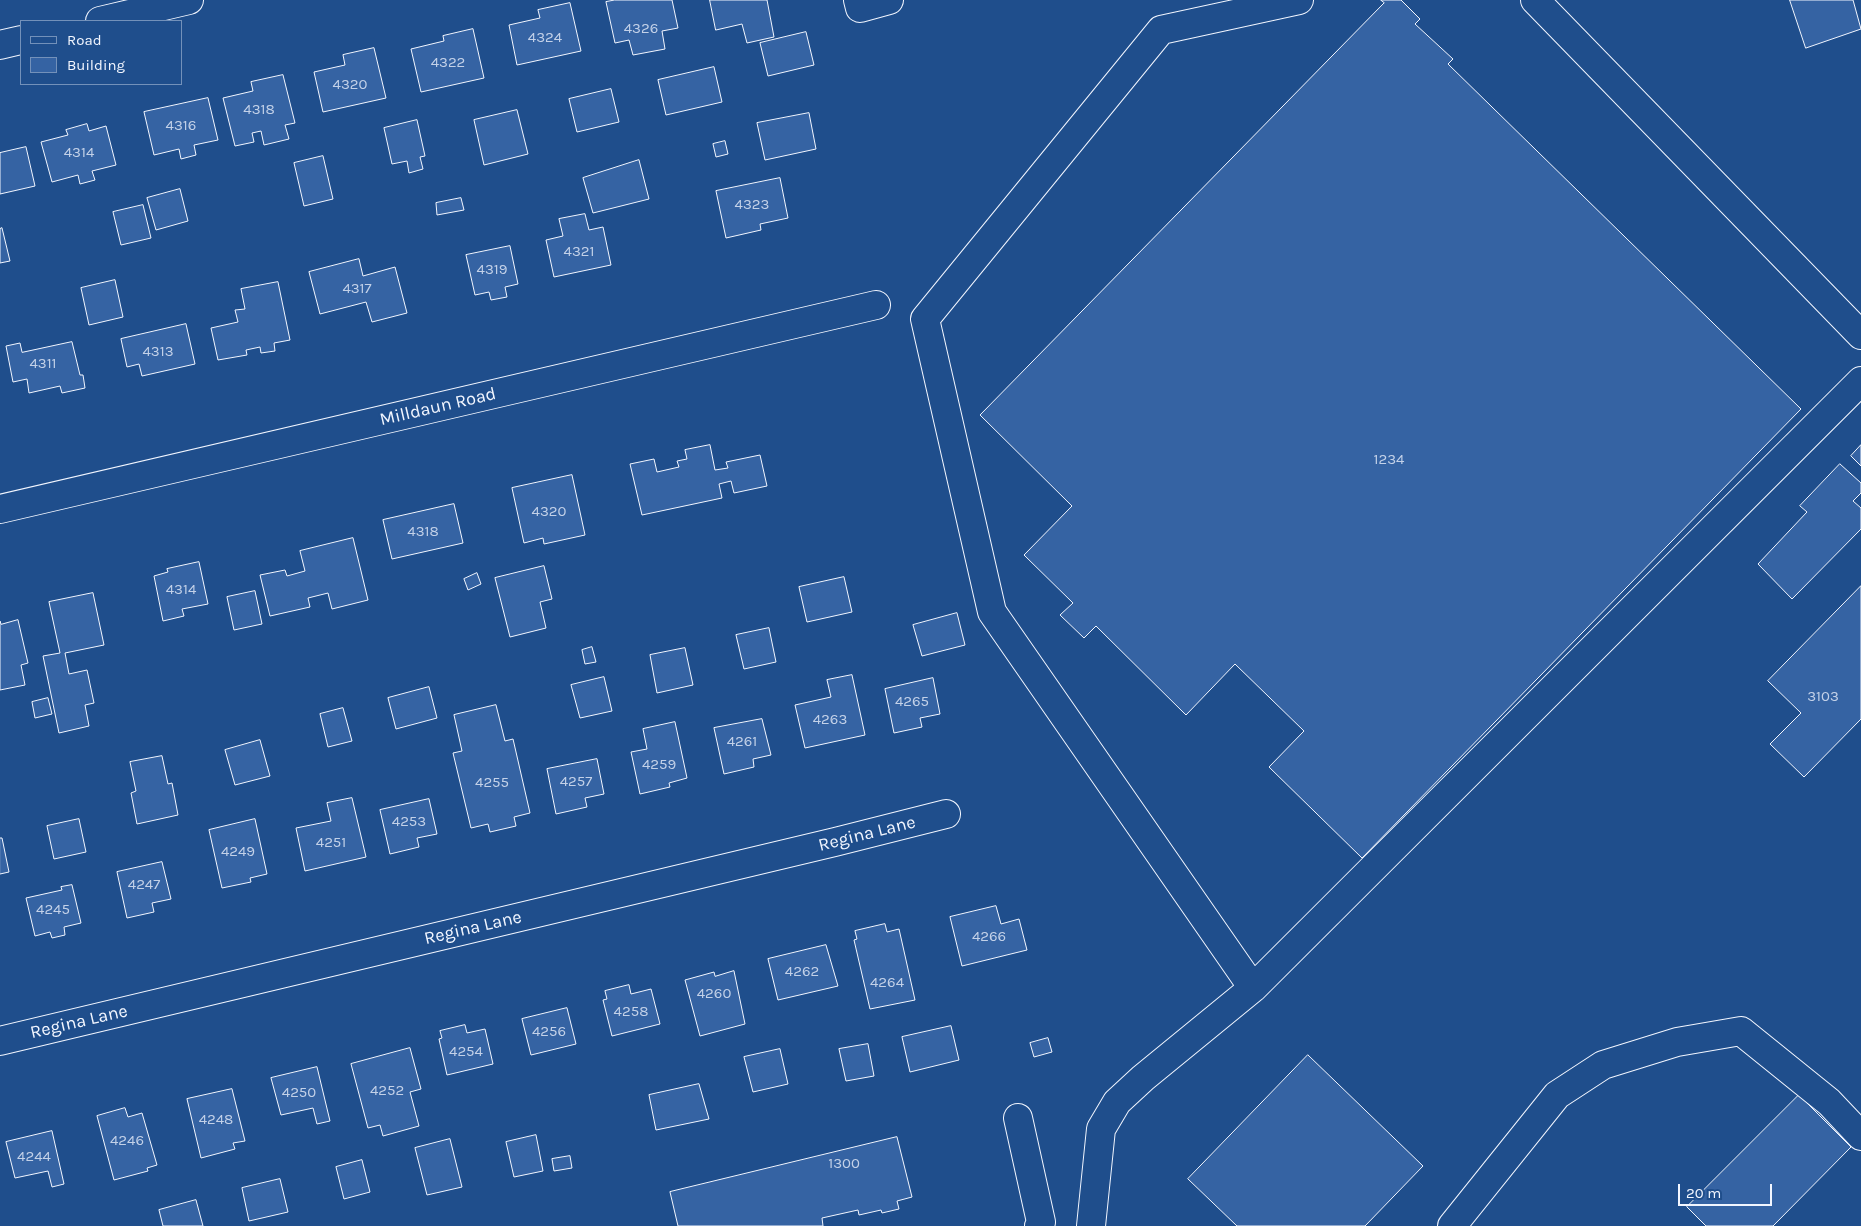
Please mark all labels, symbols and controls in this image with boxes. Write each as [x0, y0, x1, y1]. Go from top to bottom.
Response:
legend [20, 20, 182, 85]
house number: 4326 [624, 20, 658, 38]
house number: 4324 [528, 29, 562, 47]
text: Road [67, 31, 102, 49]
house number: 4322 [431, 54, 465, 72]
text: Building [67, 56, 125, 74]
house number: 4320 [333, 76, 367, 94]
house number: 4318 [243, 101, 275, 119]
house number: 4316 [166, 117, 196, 135]
house number: 4314 [64, 144, 94, 162]
house number: 4323 [735, 196, 769, 214]
house number: 4321 [564, 243, 594, 261]
house number: 4319 [477, 261, 507, 279]
house number: 4317 [342, 280, 372, 298]
house number: 4313 [142, 343, 174, 361]
house number: 4311 [29, 355, 57, 373]
street label: Milldaun Road [378, 383, 498, 431]
house number: 1234 [1374, 451, 1404, 469]
house number: 4320 [532, 503, 566, 521]
house number: 4318 [407, 523, 439, 541]
house number: 4314 [166, 581, 196, 599]
house number: 3103 [1807, 688, 1839, 706]
house number: 4265 [895, 693, 929, 711]
house number: 4263 [813, 711, 847, 729]
house number: 4261 [727, 733, 757, 751]
house number: 4259 [642, 756, 676, 774]
house number: 4257 [560, 773, 592, 791]
house number: 4255 [475, 774, 509, 792]
street label: Regina Lane [816, 812, 918, 856]
house number: 4253 [392, 813, 426, 831]
house number: 4251 [316, 834, 346, 852]
house number: 4249 [221, 843, 255, 861]
house number: 4247 [128, 876, 160, 894]
house number: 4245 [36, 901, 70, 919]
street label: Regina Lane [422, 906, 524, 950]
house number: 4266 [972, 928, 1006, 946]
house number: 4262 [785, 963, 819, 981]
house number: 4264 [870, 974, 904, 992]
house number: 4260 [697, 985, 731, 1003]
street label: Regina Lane [28, 1000, 130, 1044]
house number: 4258 [614, 1003, 648, 1021]
house number: 4256 [532, 1023, 566, 1041]
house number: 4254 [449, 1043, 483, 1061]
house number: 4252 [370, 1082, 404, 1100]
house number: 4250 [282, 1084, 316, 1102]
house number: 4248 [199, 1111, 233, 1129]
house number: 4246 [110, 1132, 144, 1150]
house number: 4244 [17, 1148, 51, 1166]
house number: 1300 [828, 1155, 860, 1173]
scale bar [1681, 1174, 1775, 1206]
text: 20 m [1686, 1184, 1721, 1202]

